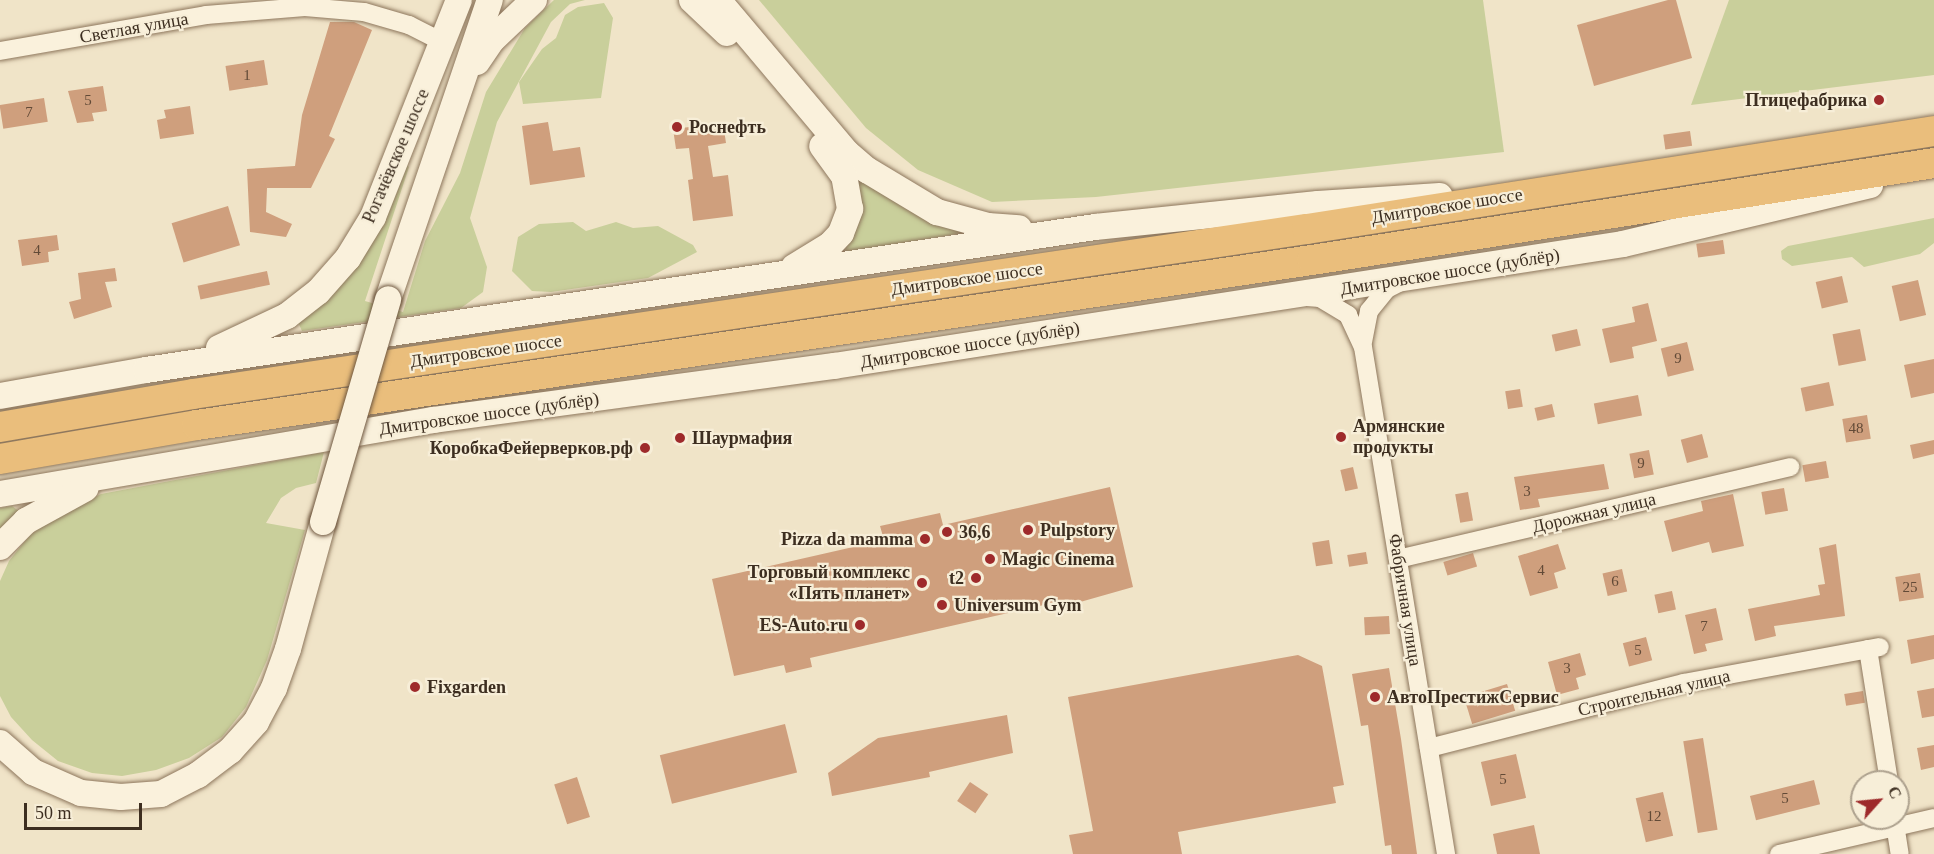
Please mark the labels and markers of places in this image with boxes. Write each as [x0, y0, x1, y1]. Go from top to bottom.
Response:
place label: Птицефабрика [1745, 89, 1867, 111]
marker: Птицефабрика [1872, 93, 1886, 107]
place label: Роснефть [689, 116, 766, 138]
marker: Роснефть [670, 120, 684, 134]
place label: Армянские продукты [1353, 416, 1445, 458]
place label: Шаурмафия [692, 427, 792, 449]
marker: Армянские продукты [1334, 430, 1348, 444]
marker: Шаурмафия [673, 431, 687, 445]
place label: КоробкаФейерверков.рф [430, 437, 633, 459]
marker: КоробкаФейерверков.рф [638, 441, 652, 455]
place label: Pulpstory [1040, 519, 1115, 541]
place label: 36,6 [959, 521, 990, 543]
marker: Pulpstory [1021, 523, 1035, 537]
marker: 36,6 [940, 525, 954, 539]
place label: Pizza da mamma [781, 528, 913, 550]
marker: Pizza da mamma [918, 532, 932, 546]
place label: Magic Cinema [1002, 548, 1114, 570]
marker: Magic Cinema [983, 552, 997, 566]
place label: Торговый комплекс «Пять планет» [747, 562, 910, 604]
place label: t2 [949, 567, 964, 589]
marker: t2 [969, 571, 983, 585]
marker: Торговый комплекс «Пять планет» [915, 576, 929, 590]
place label: Universum Gym [954, 594, 1081, 616]
marker: Universum Gym [935, 598, 949, 612]
place label: ES-Auto.ru [759, 614, 848, 636]
marker: ES-Auto.ru [853, 618, 867, 632]
place label: Fixgarden [427, 676, 506, 698]
marker: Fixgarden [408, 680, 422, 694]
place label: АвтоПрестижСервис [1387, 686, 1559, 708]
marker: АвтоПрестижСервис [1368, 690, 1382, 704]

